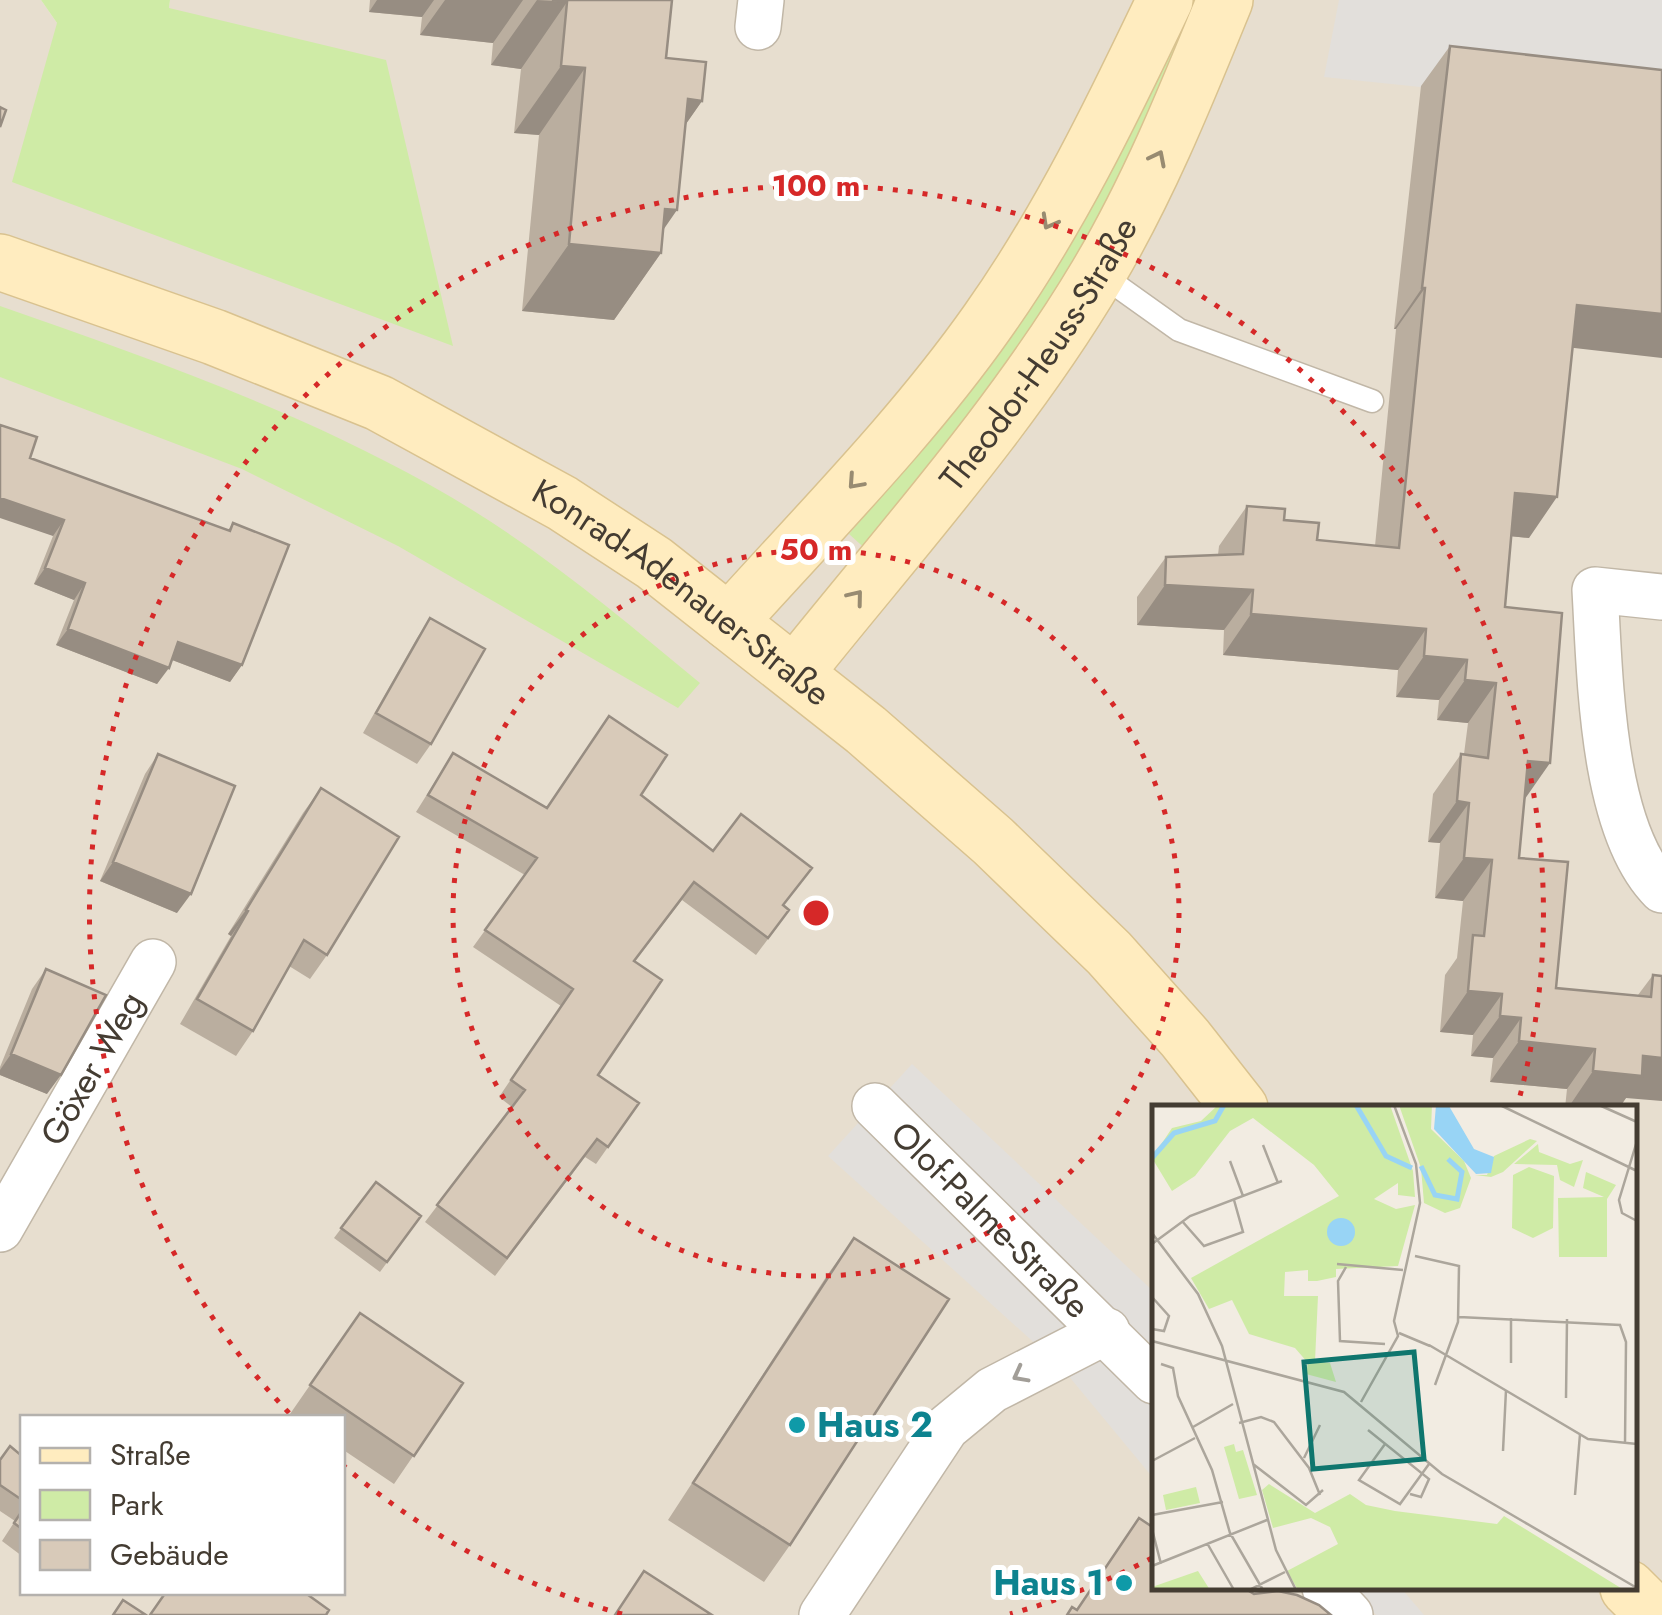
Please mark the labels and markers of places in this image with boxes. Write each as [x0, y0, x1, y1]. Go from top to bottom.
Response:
centre of rings [798, 895, 834, 931]
place label: Haus 2 [817, 1400, 933, 1450]
marker: Haus 2 [786, 1414, 808, 1436]
place label: Haus 1 [993, 1558, 1104, 1608]
marker: Haus 1 [1113, 1572, 1135, 1594]

